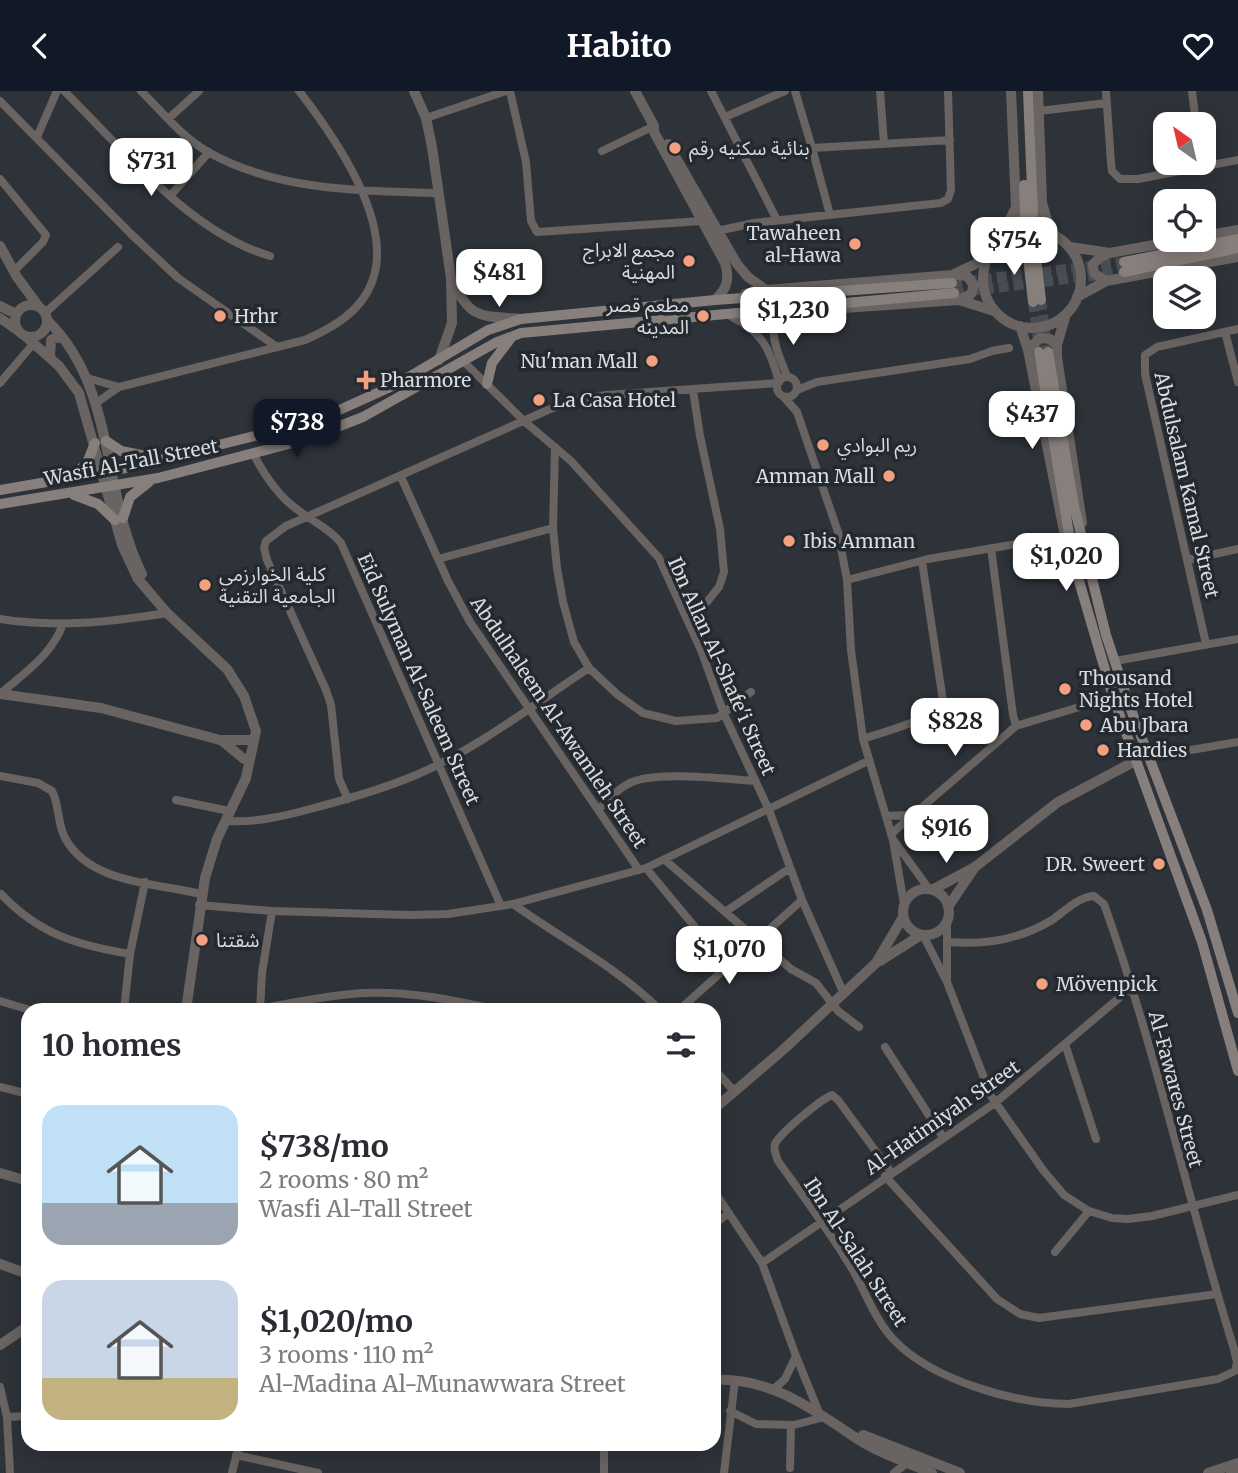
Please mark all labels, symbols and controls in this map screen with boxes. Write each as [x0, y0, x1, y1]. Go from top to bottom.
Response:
text: Habito [566, 26, 672, 66]
icon: back [21, 27, 59, 65]
icon: heart [1179, 27, 1217, 65]
north arrow [1153, 112, 1216, 175]
map controls [1153, 112, 1216, 329]
place label: بنائية سكنيه رقم [689, 136, 810, 163]
pin: $731 [110, 139, 192, 198]
marker: بنائية سكنيه رقم [667, 140, 683, 156]
text: $731 [126, 146, 176, 175]
button: locate [1153, 189, 1216, 252]
pin: $754 [973, 218, 1055, 277]
place label: Tawaheen al-Hawa [747, 221, 841, 267]
text: $754 [986, 225, 1042, 254]
marker: Tawaheen al-Hawa [847, 236, 863, 252]
place label: مجمع الابراج المهنية [583, 238, 675, 284]
pin: $481 [458, 249, 540, 309]
marker: مجمع الابراج المهنية [681, 253, 697, 269]
text: $481 [472, 257, 526, 286]
button: layers [1153, 266, 1216, 329]
pin: $1,230 [736, 287, 850, 347]
place label: مطعم قصر المدينه [605, 293, 689, 339]
text: $1,230 [756, 295, 830, 324]
place label: Hrhr [234, 304, 279, 328]
marker: Hrhr [212, 308, 228, 324]
marker: مطعم قصر المدينه [695, 308, 711, 324]
place label: Nu'man Mall [520, 349, 638, 373]
marker: Nu'man Mall [644, 353, 660, 369]
place label: Pharmore [380, 368, 471, 392]
street label: Abdulsalam Kamal Street [1149, 369, 1225, 601]
marker: Pharmore [358, 372, 374, 388]
place label: La Casa Hotel [553, 388, 676, 412]
pin: $437 [991, 391, 1073, 451]
marker: La Casa Hotel [531, 392, 547, 408]
pin: $738 [256, 399, 338, 459]
text: $437 [1005, 399, 1059, 428]
text: $738 [270, 407, 324, 436]
street label: Wasfi Al-Tall Street [41, 433, 220, 491]
place label: ريم البوادي [837, 433, 917, 460]
marker: ريم البوادي [815, 437, 831, 453]
place label: Amman Mall [755, 464, 875, 488]
marker: Amman Mall [881, 468, 897, 484]
place label: Ibis Amman [803, 529, 916, 553]
marker: Ibis Amman [781, 533, 797, 549]
pin: $1,020 [1009, 533, 1123, 593]
text: $1,020 [1029, 541, 1103, 570]
street label: Eid Sulyman Al-Saleem Street [353, 549, 486, 809]
street label: Ibn Allan Al-Shafe'i Street [663, 553, 781, 779]
place label: كلية الخوارزمي الجامعية التقنية [219, 562, 336, 608]
marker: كلية الخوارزمي الجامعية التقنية [197, 577, 213, 593]
street label: Abdulhaleem Al-Awamleh Street [465, 591, 653, 853]
place label: Thousand Nights Hotel [1079, 666, 1193, 712]
marker: Thousand Nights Hotel [1057, 681, 1073, 697]
pin: $828 [914, 699, 996, 758]
text: $828 [927, 706, 983, 735]
place label: Abu Jbara [1099, 713, 1188, 737]
marker: Abu Jbara [1078, 717, 1094, 733]
place label: Hardies [1117, 738, 1187, 762]
marker: Hardies [1095, 742, 1111, 758]
pin: $916 [905, 805, 987, 865]
text: $916 [920, 813, 972, 842]
place label: DR. Sweert [1046, 852, 1146, 876]
marker: DR. Sweert [1151, 856, 1167, 872]
pin: $1,070 [672, 927, 786, 986]
place label: شقتنا [216, 928, 259, 952]
marker: شقتنا [194, 932, 210, 948]
text: $1,070 [692, 934, 766, 963]
place label: Mövenpick [1056, 972, 1158, 996]
marker: Mövenpick [1034, 976, 1050, 992]
street label: Al-Fawares Street [1143, 1007, 1209, 1170]
text: 10 homes [42, 1026, 182, 1064]
icon: filters [662, 1026, 700, 1064]
street label: Al-Hatimiyah Street [859, 1054, 1025, 1180]
text: $738/mo [259, 1127, 389, 1165]
icon: home [98, 1133, 182, 1217]
text: 2 rooms · 80 m² [259, 1165, 428, 1194]
street label: Ibn Al-Salah Street [799, 1173, 913, 1331]
text: Wasfi Al-Tall Street [259, 1194, 473, 1223]
text: $1,020/mo [259, 1302, 413, 1340]
icon: home [98, 1308, 182, 1392]
text: 3 rooms · 110 m² [259, 1340, 433, 1369]
text: Al-Madina Al-Munawwara Street [259, 1369, 626, 1398]

